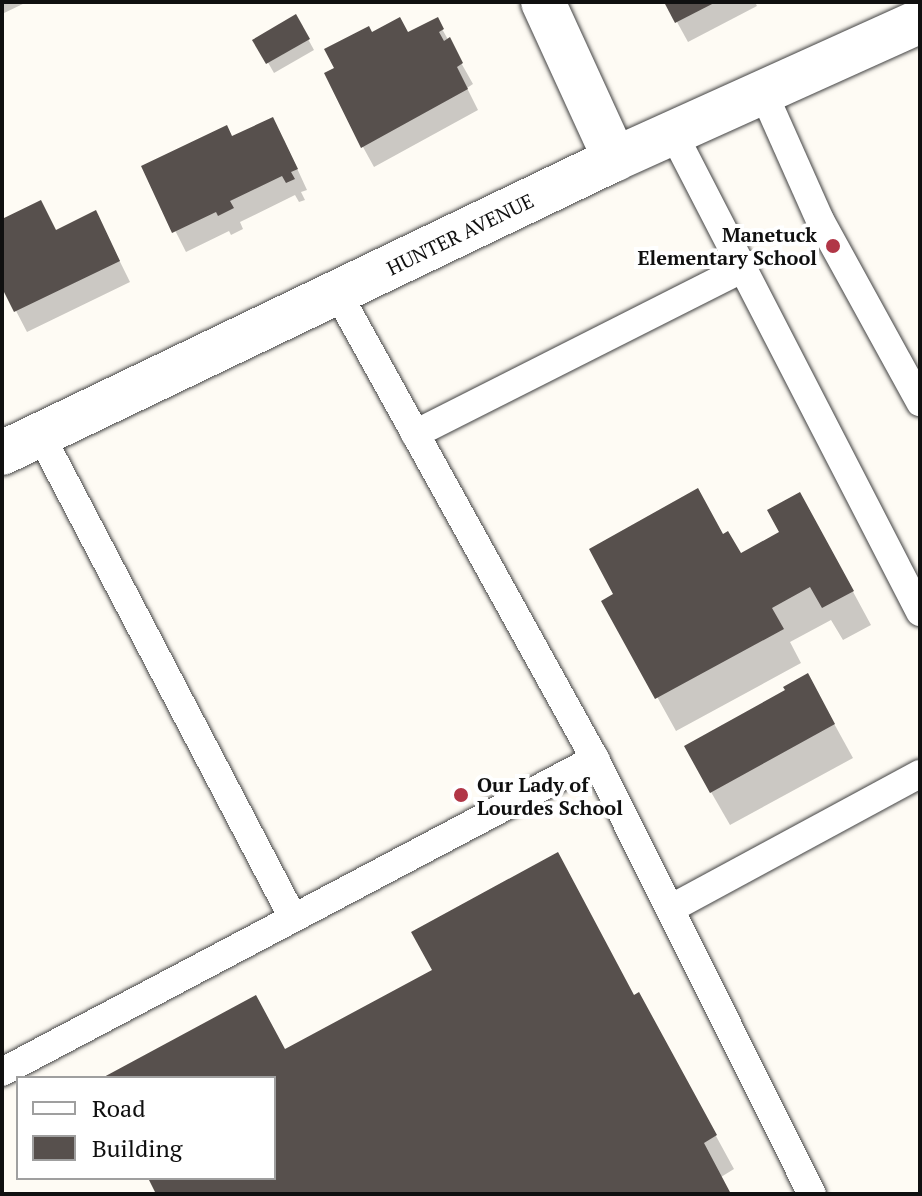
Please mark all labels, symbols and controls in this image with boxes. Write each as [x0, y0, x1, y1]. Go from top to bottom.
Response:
street label: HUNTER AVENUE [382, 188, 538, 280]
place label: Manetuck Elementary School [638, 222, 817, 269]
marker: Manetuck Elementary School [824, 237, 842, 255]
place label: Our Lady of Lourdes School [477, 772, 623, 819]
marker: Our Lady of Lourdes School [452, 786, 470, 804]
legend [16, 1076, 276, 1180]
text: Road [92, 1092, 146, 1124]
text: Building [92, 1132, 182, 1164]

